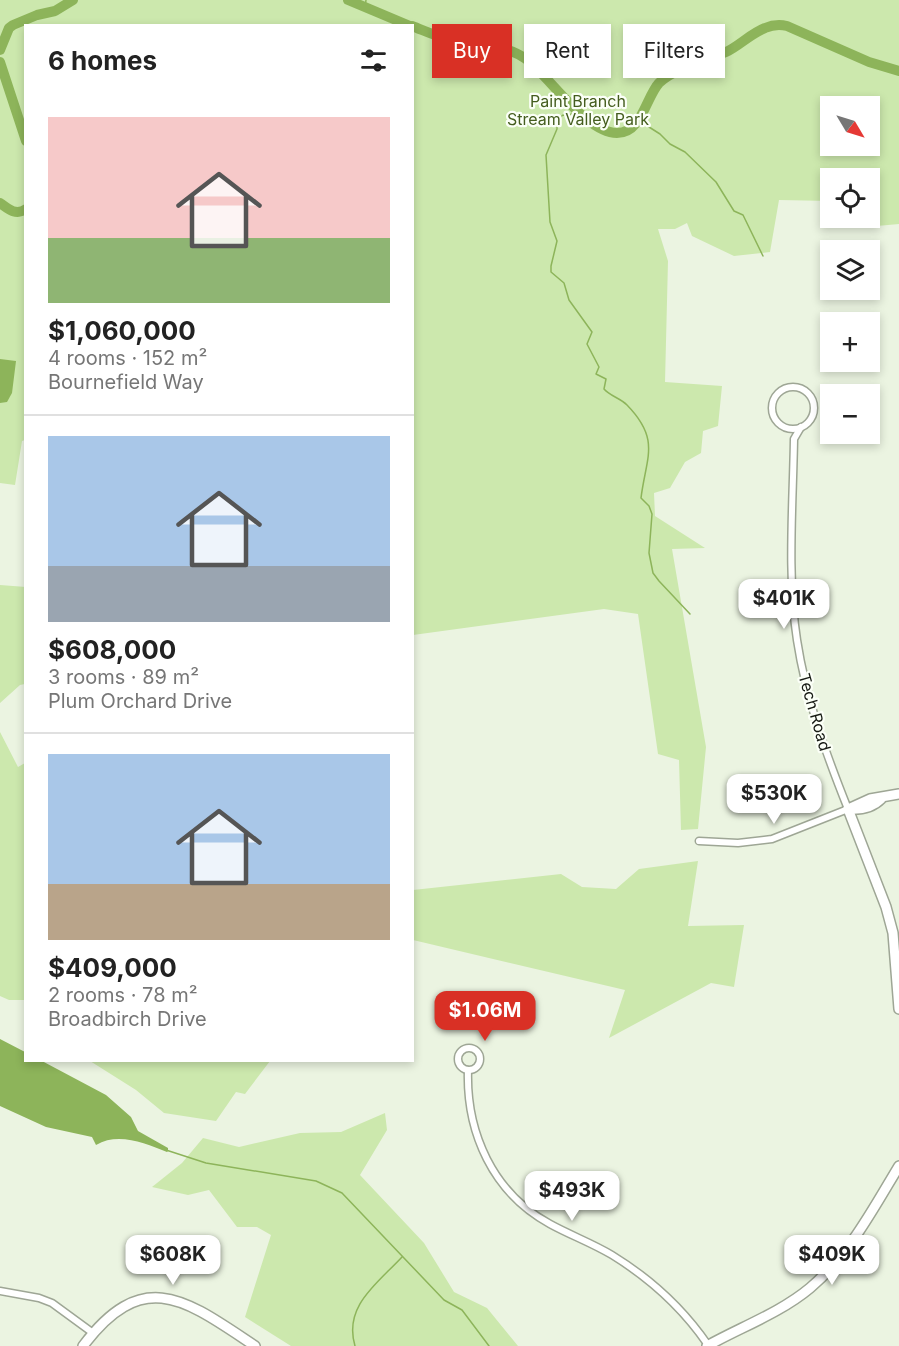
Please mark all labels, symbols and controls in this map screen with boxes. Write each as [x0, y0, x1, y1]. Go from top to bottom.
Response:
chip: Buy [432, 24, 512, 78]
chip: Rent [524, 24, 611, 78]
chip: Filters [623, 24, 725, 78]
icon: filters [357, 44, 390, 77]
text: 6 homes [48, 45, 157, 76]
park label: Paint Branch Stream Valley Park [507, 91, 649, 129]
north arrow [820, 96, 880, 156]
map controls [820, 96, 880, 444]
icon: home [165, 156, 273, 264]
button: locate [820, 168, 880, 228]
button: layers [820, 240, 880, 300]
button: + [820, 312, 880, 372]
text: $1,060,000 [48, 315, 196, 346]
text: 4 rooms · 152 m² [48, 346, 207, 370]
text: Bournefield Way [48, 370, 204, 394]
button: − [820, 384, 880, 444]
icon: home [165, 475, 273, 583]
pin: $401K [742, 579, 826, 630]
text: $401K [752, 586, 816, 610]
text: $608,000 [48, 634, 176, 665]
text: 3 rooms · 89 m² [48, 665, 199, 689]
street label: Tech Road [794, 671, 836, 753]
text: Plum Orchard Drive [48, 689, 232, 713]
pin: $530K [732, 774, 816, 825]
text: $530K [741, 781, 807, 805]
icon: home [165, 793, 273, 901]
text: $409,000 [48, 952, 177, 983]
text: 2 rooms · 78 m² [48, 983, 197, 1007]
pin: $1.06M [436, 991, 534, 1042]
text: $1.06M [449, 998, 521, 1022]
text: Broadbirch Drive [48, 1007, 207, 1031]
pin: $493K [530, 1171, 614, 1222]
text: $493K [539, 1178, 605, 1202]
pin: $608K [131, 1235, 215, 1286]
pin: $409K [790, 1235, 874, 1286]
text: $608K [140, 1242, 206, 1266]
text: $409K [798, 1242, 866, 1266]

